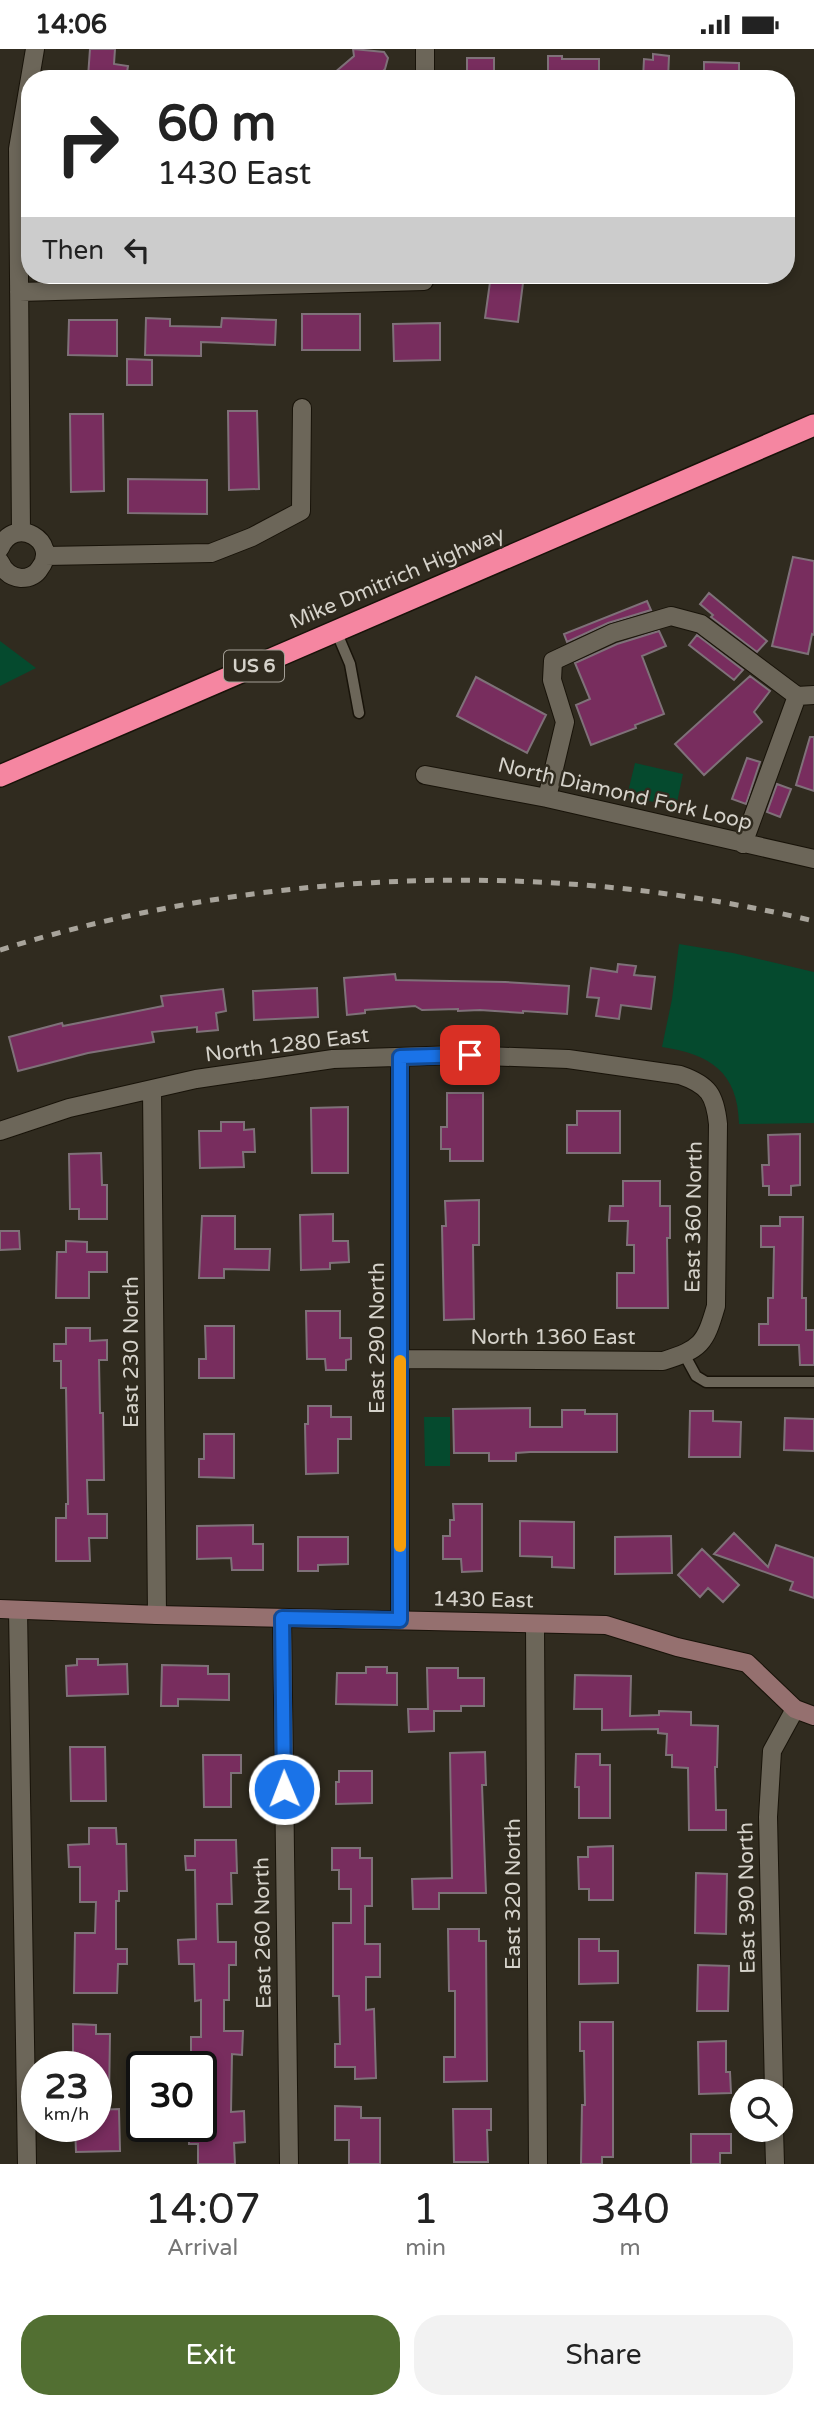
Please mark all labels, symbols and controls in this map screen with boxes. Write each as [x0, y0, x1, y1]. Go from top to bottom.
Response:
text: 14:06 [35, 9, 107, 40]
text: 60 m [157, 95, 276, 154]
icon: right [42, 98, 133, 189]
text: 1430 East [157, 155, 311, 193]
icon: left [118, 231, 156, 269]
text: Then [42, 235, 104, 266]
street label: Mike Dmitrich Highway [286, 521, 508, 635]
road number: US 6 [224, 651, 284, 681]
street label: North Diamond Fork Loop [495, 753, 755, 835]
street label: North 1280 East [204, 1023, 370, 1067]
pin [440, 1025, 500, 1085]
icon: arrive [451, 1036, 489, 1074]
street label: East 360 North [680, 1141, 708, 1293]
street label: East 290 North [365, 1262, 390, 1414]
street label: East 230 North [119, 1276, 144, 1428]
street label: North 1360 East [471, 1325, 635, 1350]
street label: 1430 East [432, 1587, 534, 1613]
position arrow [247, 1752, 321, 1826]
street label: East 320 North [501, 1818, 526, 1970]
street label: East 390 North [733, 1822, 761, 1974]
street label: East 260 North [249, 1857, 277, 2009]
speed limit sign: 30 [126, 2051, 217, 2142]
text: 23 [45, 2066, 88, 2108]
map controls [730, 2079, 793, 2142]
button: search [730, 2079, 793, 2142]
text: km/h [44, 2103, 89, 2125]
text: 14:07 [144, 2184, 261, 2235]
text: 1 [412, 2184, 439, 2235]
text: 340 [590, 2184, 670, 2235]
text: Arrival [167, 2234, 238, 2262]
text: min [405, 2234, 446, 2262]
text: m [619, 2234, 641, 2262]
button: Exit [21, 2315, 400, 2395]
button: Share [414, 2315, 793, 2395]

